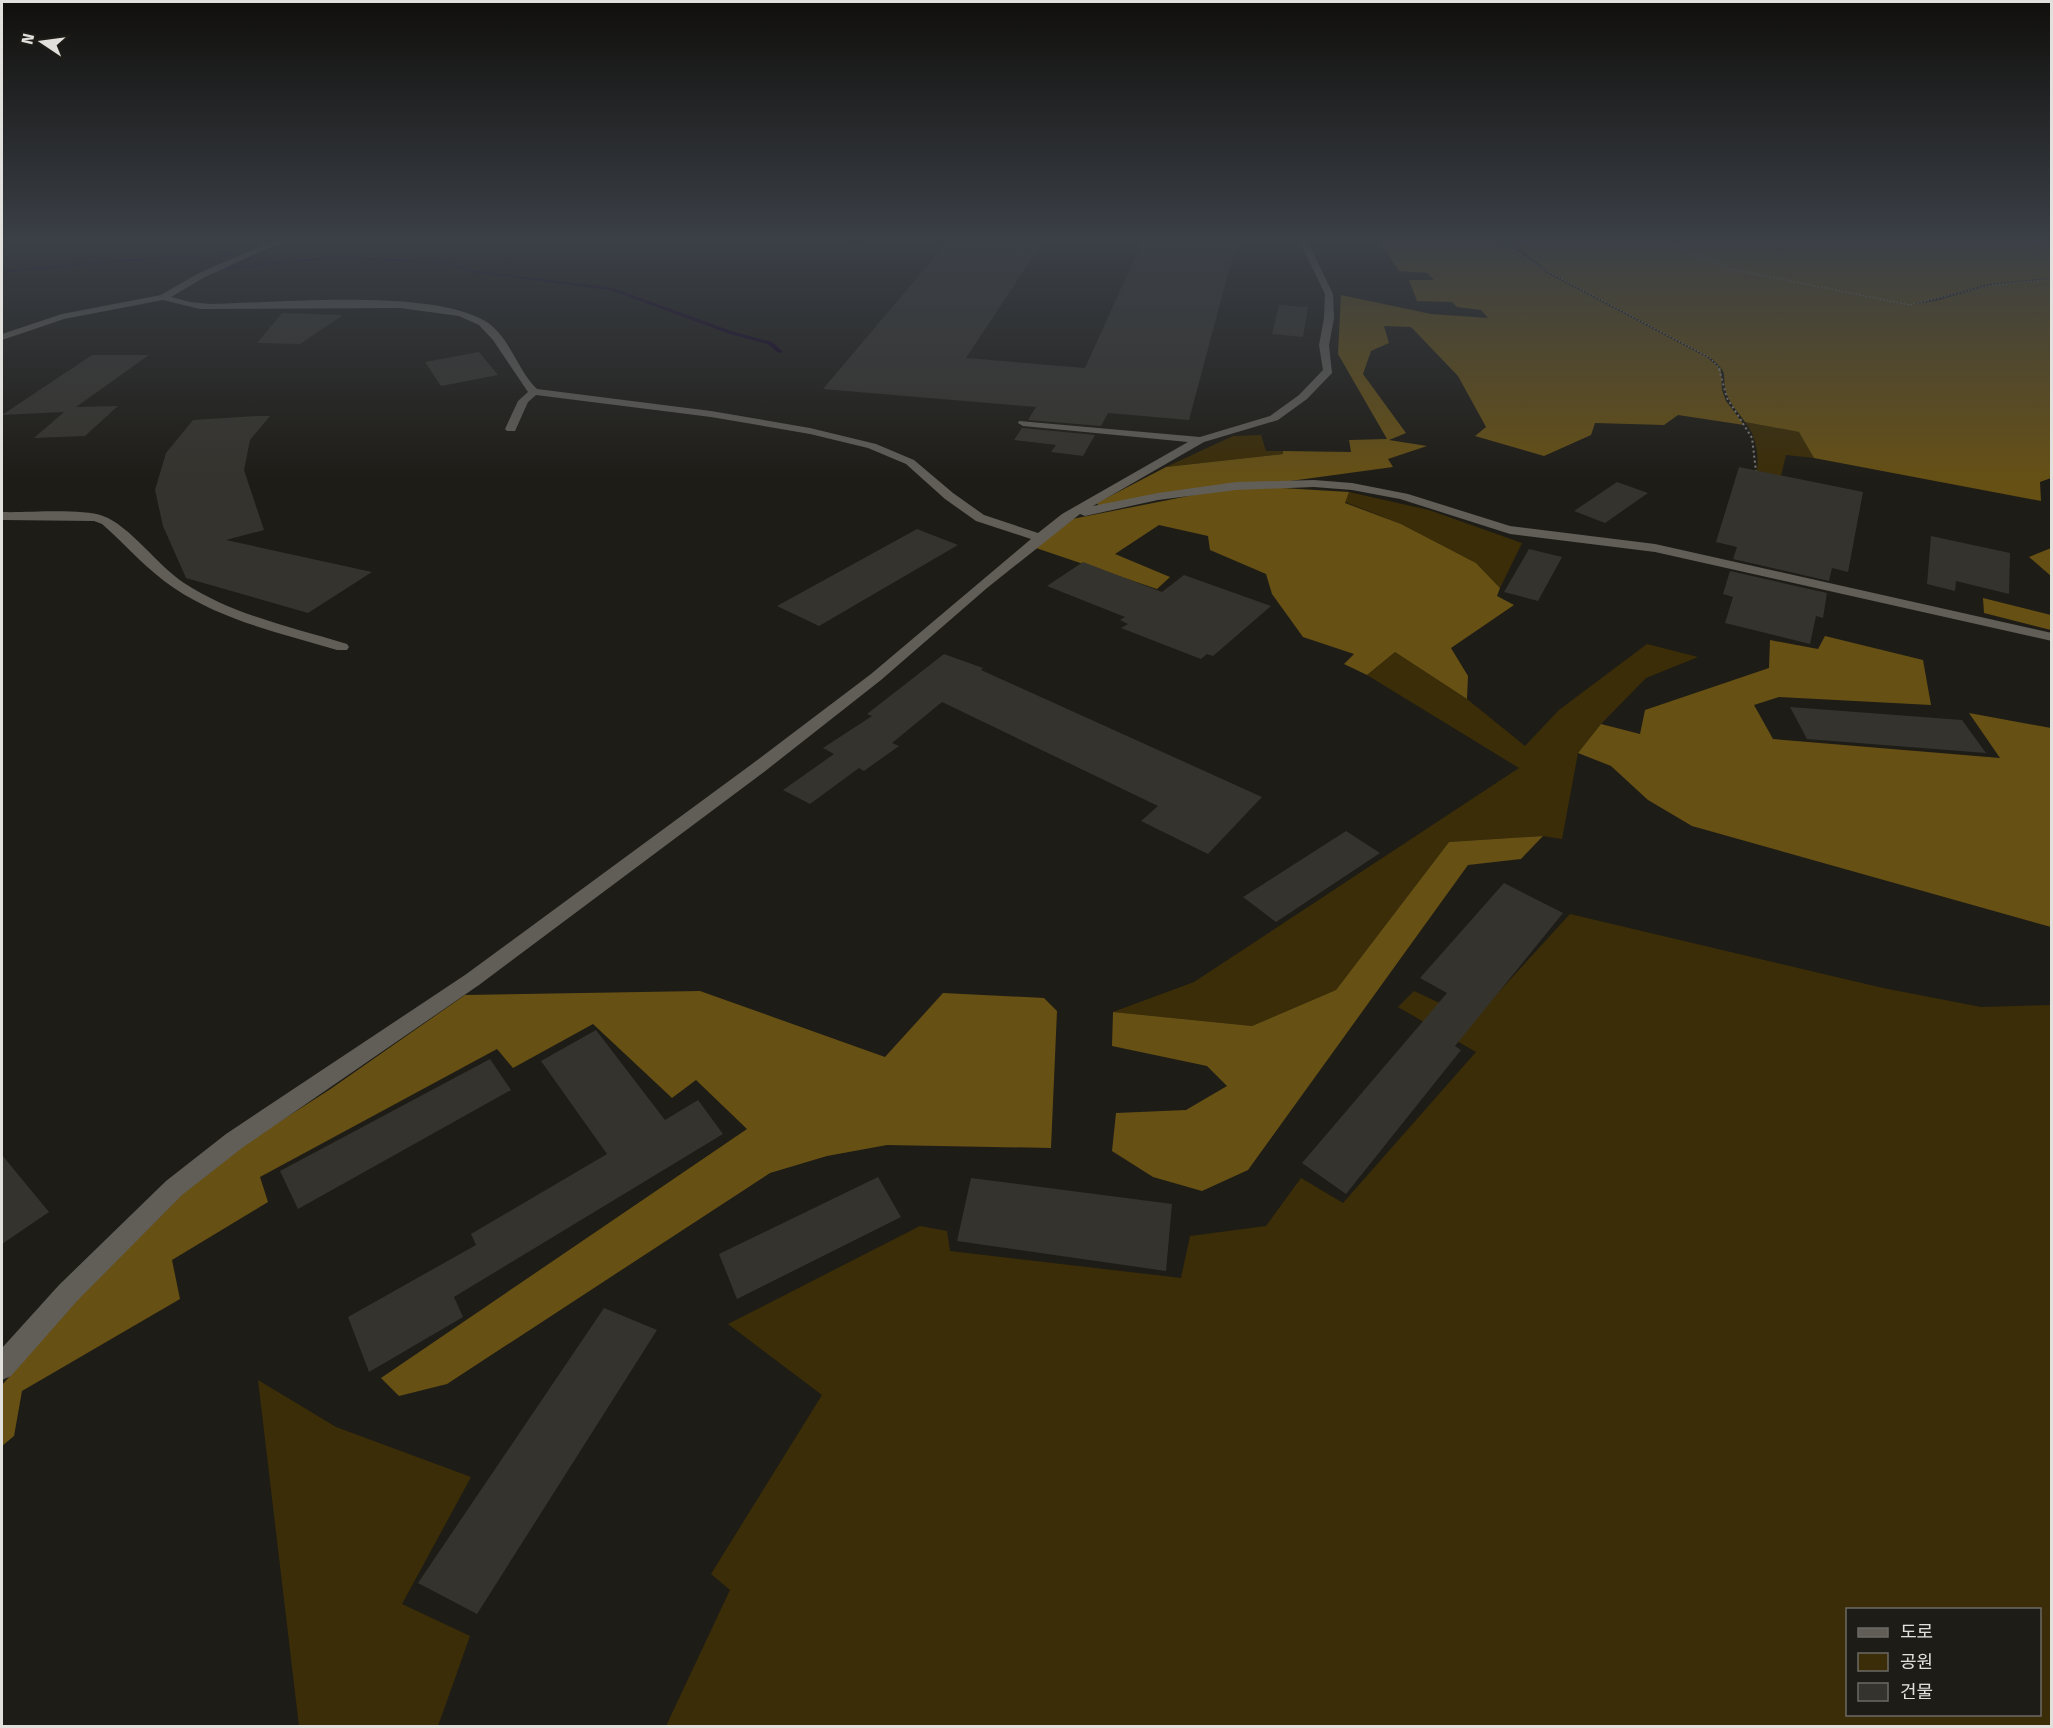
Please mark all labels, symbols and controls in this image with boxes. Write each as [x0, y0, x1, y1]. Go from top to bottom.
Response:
north arrow [12, 12, 72, 72]
text: N [17, 31, 38, 46]
legend [1846, 1608, 2041, 1716]
text: 도로 [1900, 1621, 1933, 1643]
text: 공원 [1900, 1651, 1933, 1673]
text: 건물 [1900, 1681, 1933, 1703]

